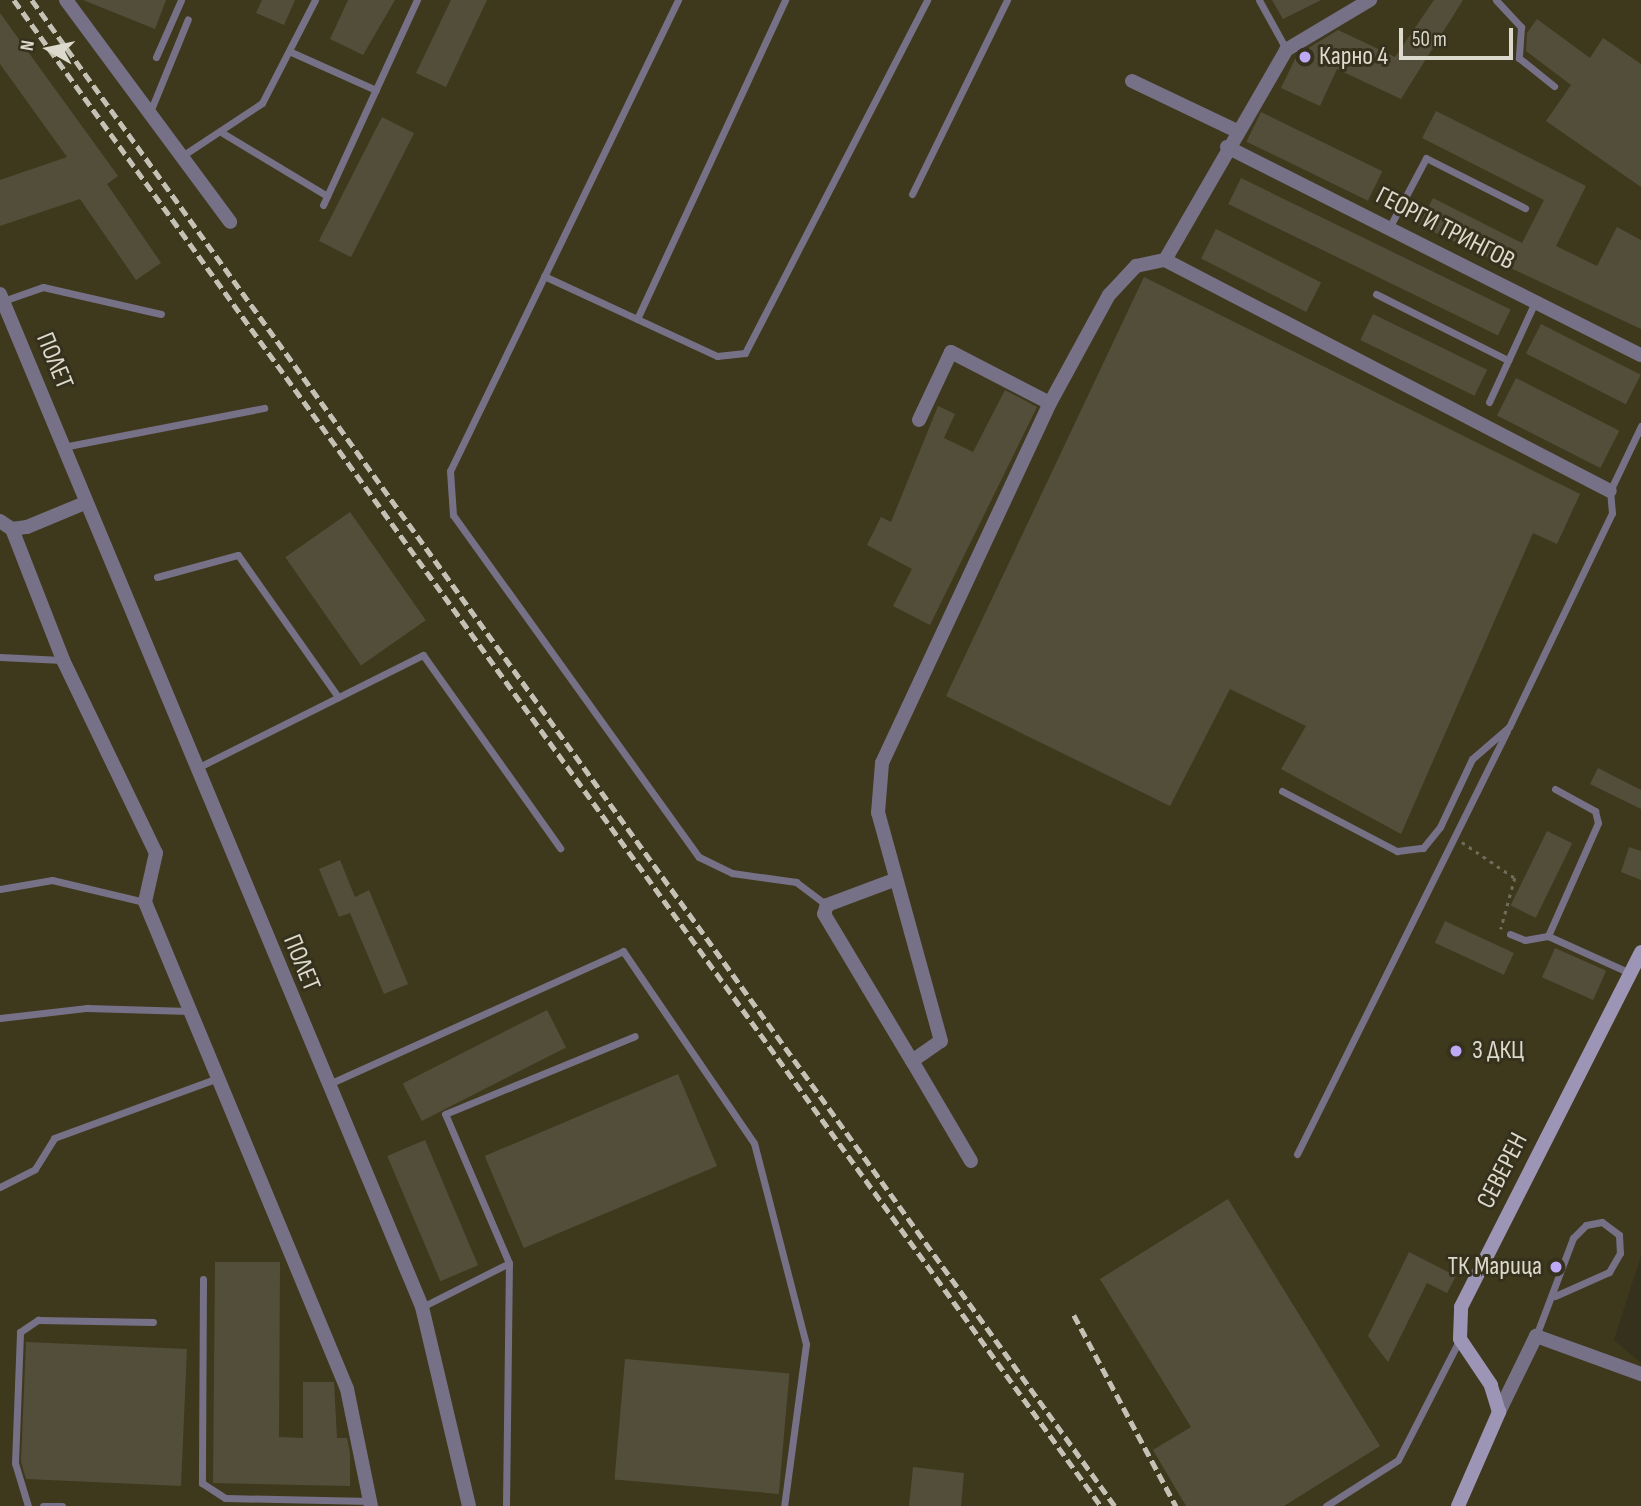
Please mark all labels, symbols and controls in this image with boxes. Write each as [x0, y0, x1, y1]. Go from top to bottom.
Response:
north arrow [14, 14, 84, 84]
scale bar [1403, 14, 1517, 58]
text: 50 m [1412, 27, 1447, 52]
text: N [16, 39, 40, 52]
place label: Карно 4 [1319, 41, 1388, 73]
marker: Карно 4 [1297, 49, 1313, 65]
street label: ГЕОРГИ ТРИНГОВ [1370, 181, 1520, 277]
street label: ПОЛЕТ [29, 328, 79, 394]
street label: ПОЛЕТ [276, 930, 326, 996]
place label: 3 ДКЦ [1472, 1035, 1524, 1067]
marker: 3 ДКЦ [1446, 1041, 1466, 1061]
street label: СЕВЕРЕН [1471, 1128, 1535, 1214]
place label: ТК Марица [1448, 1251, 1542, 1283]
marker: ТК Марица [1548, 1259, 1564, 1275]

